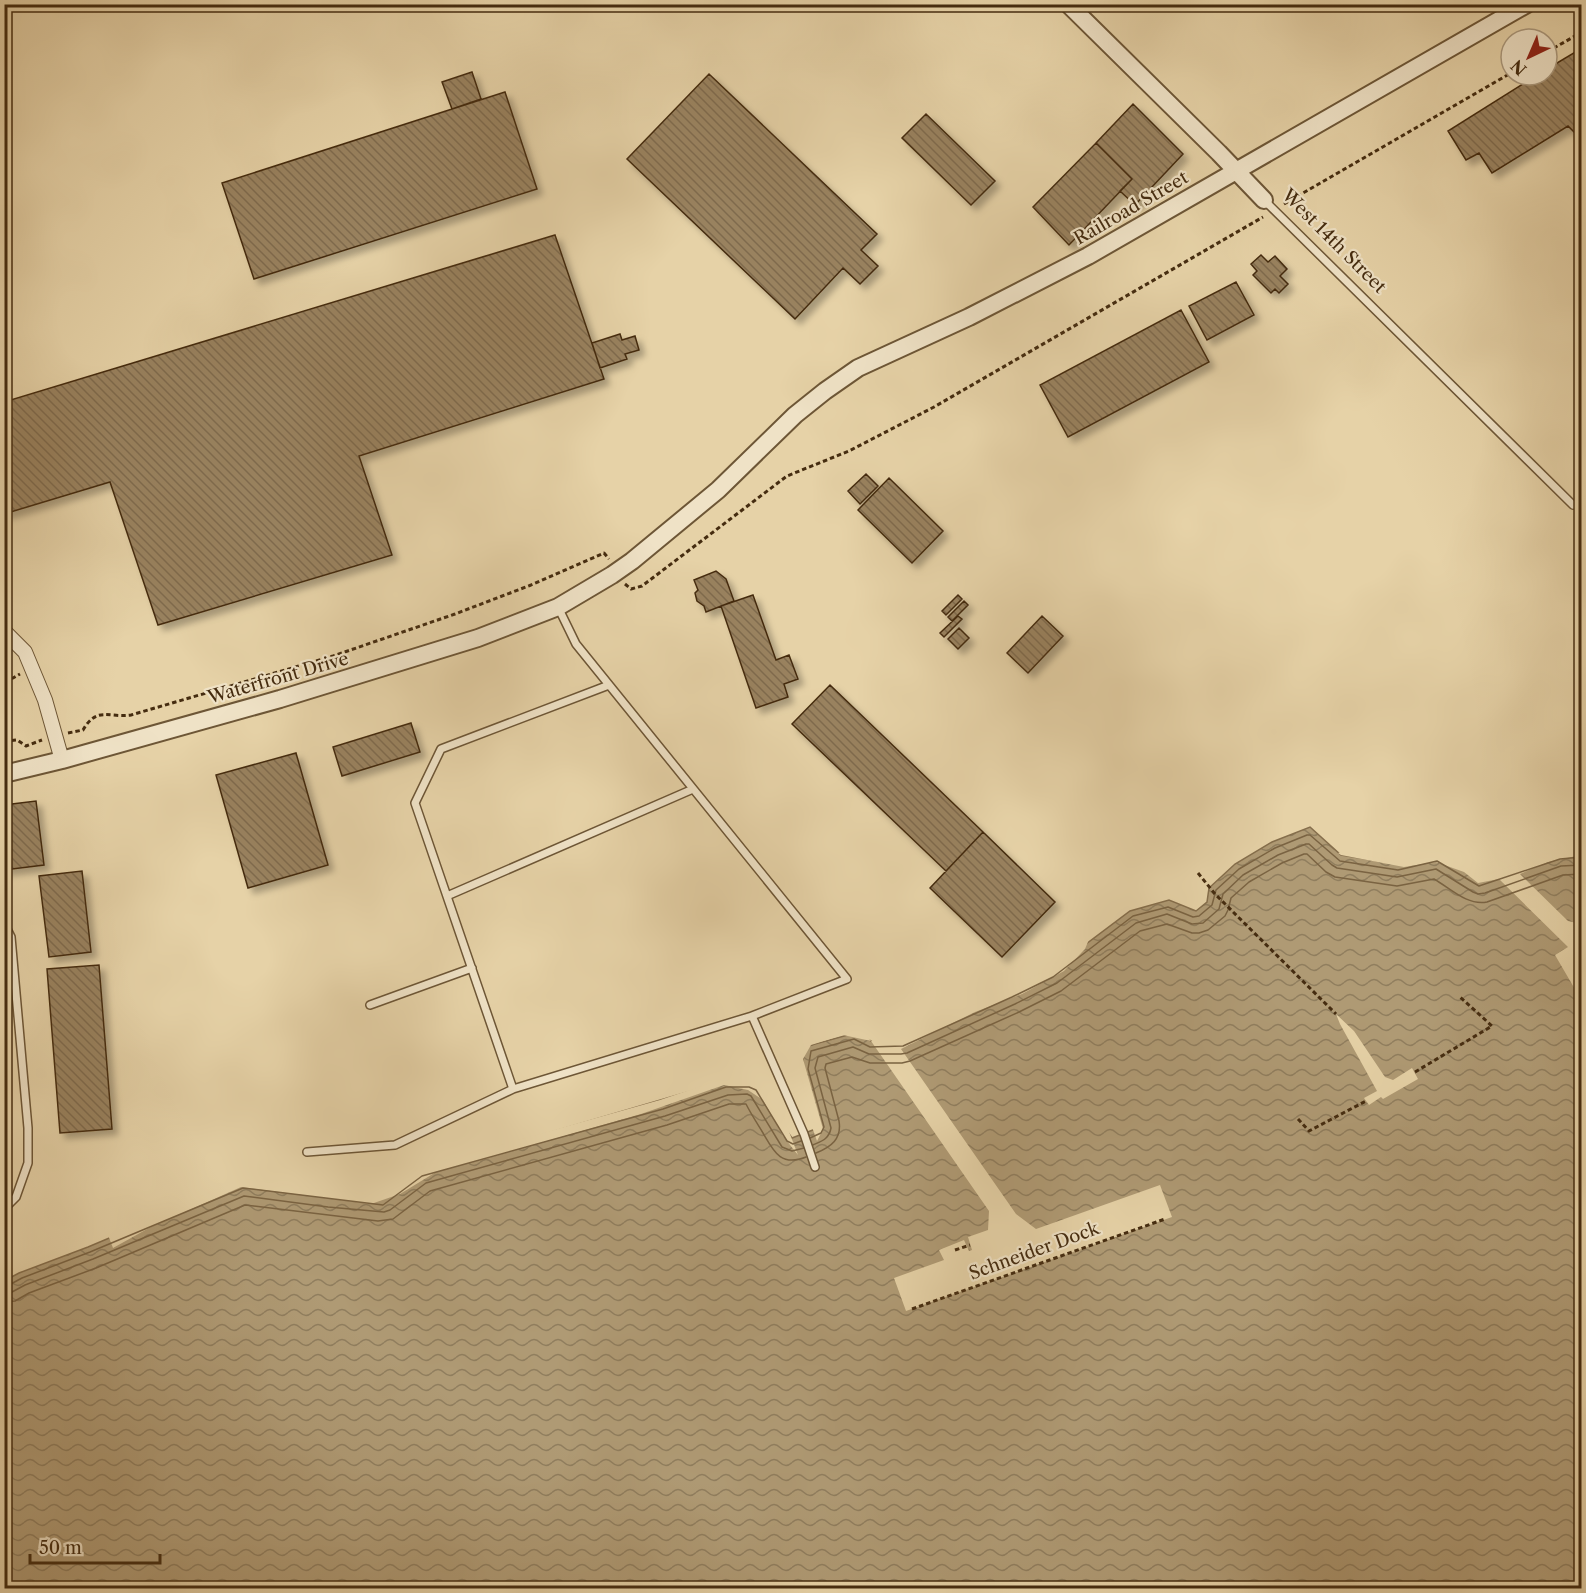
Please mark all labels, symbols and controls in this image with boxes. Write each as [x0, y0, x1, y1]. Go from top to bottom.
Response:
north arrow [1499, 27, 1559, 87]
text: N [1507, 56, 1531, 80]
street label: Railroad Street [1070, 166, 1193, 250]
street label: West 14th Street [1277, 184, 1391, 298]
street label: Waterfront Drive [204, 647, 351, 709]
street label: Schneider Dock [966, 1217, 1104, 1285]
scale bar [30, 1527, 160, 1565]
text: 50 m [39, 1537, 82, 1559]

